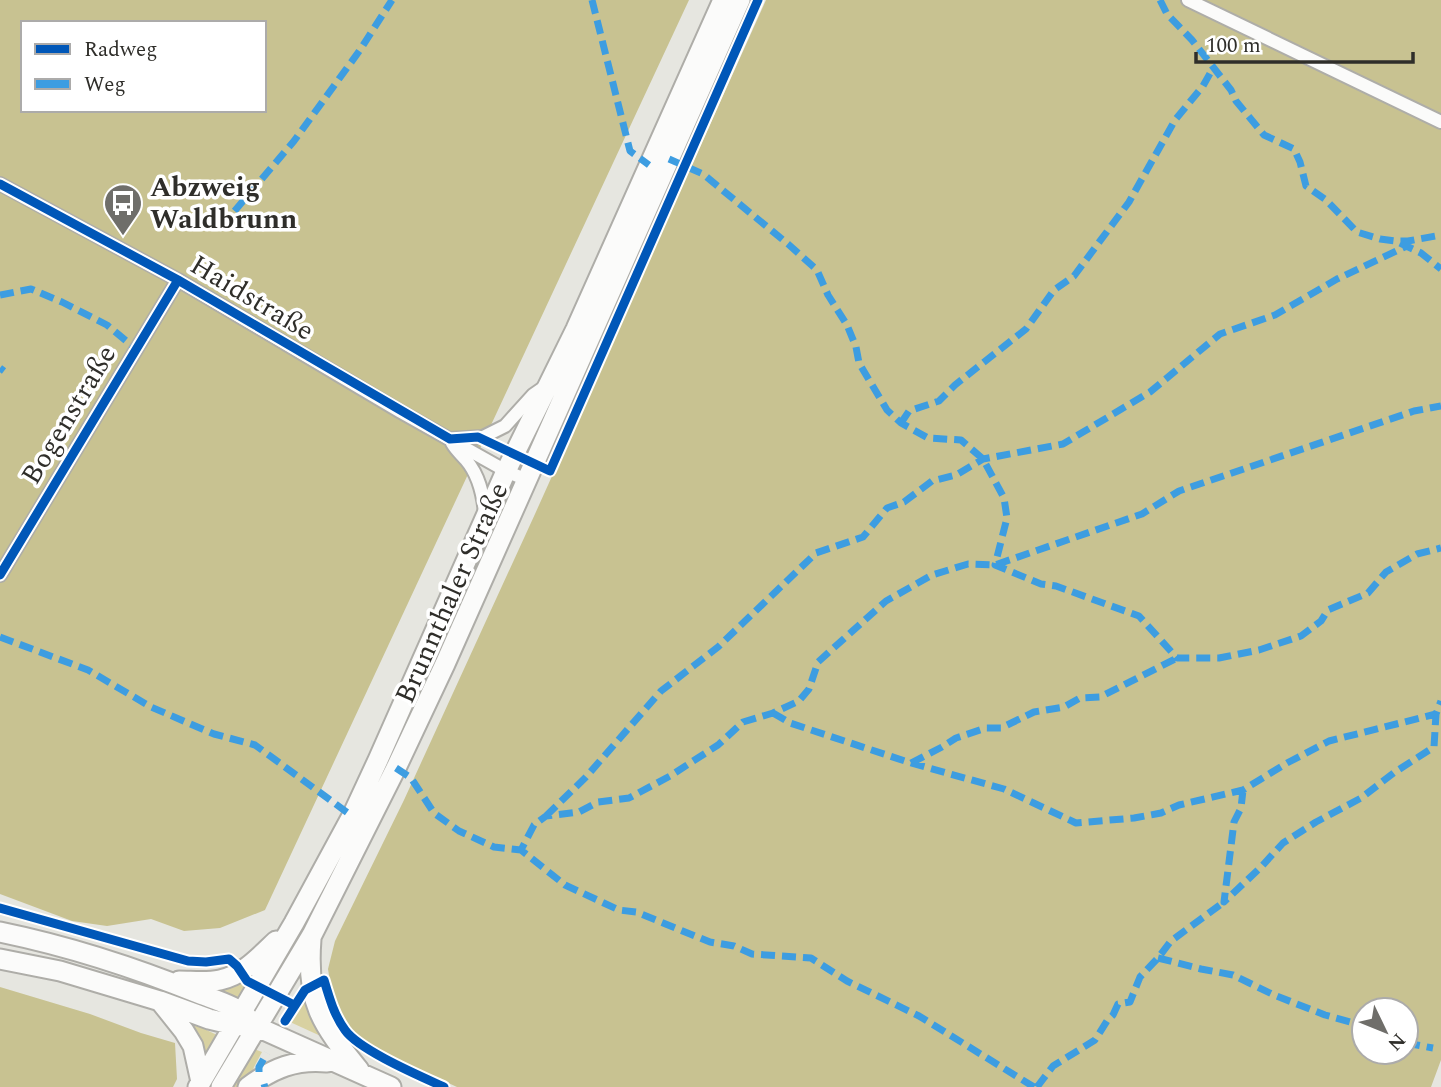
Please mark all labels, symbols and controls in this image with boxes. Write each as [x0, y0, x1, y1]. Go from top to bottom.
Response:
legend [21, 21, 266, 112]
scale bar [1196, 21, 1413, 65]
text: 100 m [1206, 30, 1261, 62]
text: Radweg [84, 34, 158, 66]
text: Weg [84, 69, 126, 101]
place label: Abzweig Waldbrunn [150, 166, 297, 241]
bus stop icon: Abzweig Waldbrunn [102, 182, 144, 237]
street label: Haidstraße [182, 244, 322, 352]
street label: Bogenstraße [10, 337, 128, 493]
street label: Brunnthaler Straße [384, 475, 520, 711]
north arrow [1350, 996, 1420, 1066]
text: N [1380, 1026, 1412, 1057]

